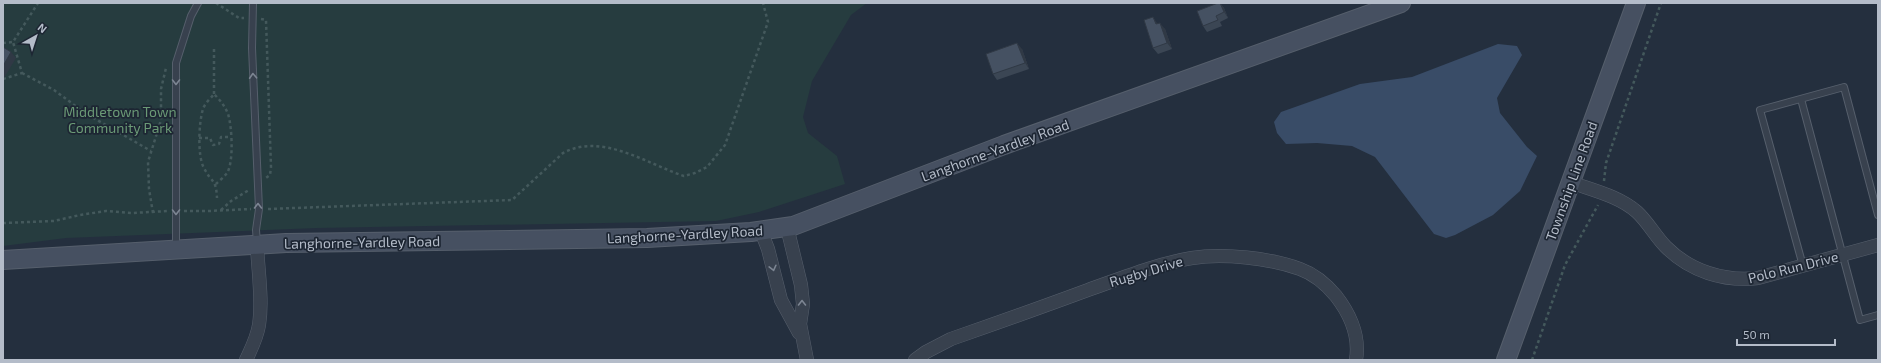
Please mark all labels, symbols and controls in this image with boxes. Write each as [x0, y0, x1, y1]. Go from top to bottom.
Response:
north arrow [16, 16, 56, 56]
text: N [35, 20, 50, 35]
one-way arrow [249, 73, 257, 79]
one-way arrow [172, 79, 180, 85]
park label: Middletown Town Community Park [63, 103, 177, 136]
street label: Langhorne-Yardley Road [919, 115, 1071, 185]
street label: Township Line Road [1542, 119, 1600, 243]
one-way arrow [254, 203, 262, 209]
one-way arrow [172, 209, 181, 215]
street label: Langhorne-Yardley Road [607, 221, 763, 247]
street label: Langhorne-Yardley Road [284, 232, 440, 252]
street label: Polo Run Drive [1746, 248, 1840, 286]
street label: Rugby Drive [1107, 252, 1185, 290]
one-way arrow [768, 264, 777, 271]
one-way arrow [798, 300, 806, 306]
scale bar [1737, 321, 1835, 347]
text: 50 m [1743, 327, 1770, 341]

